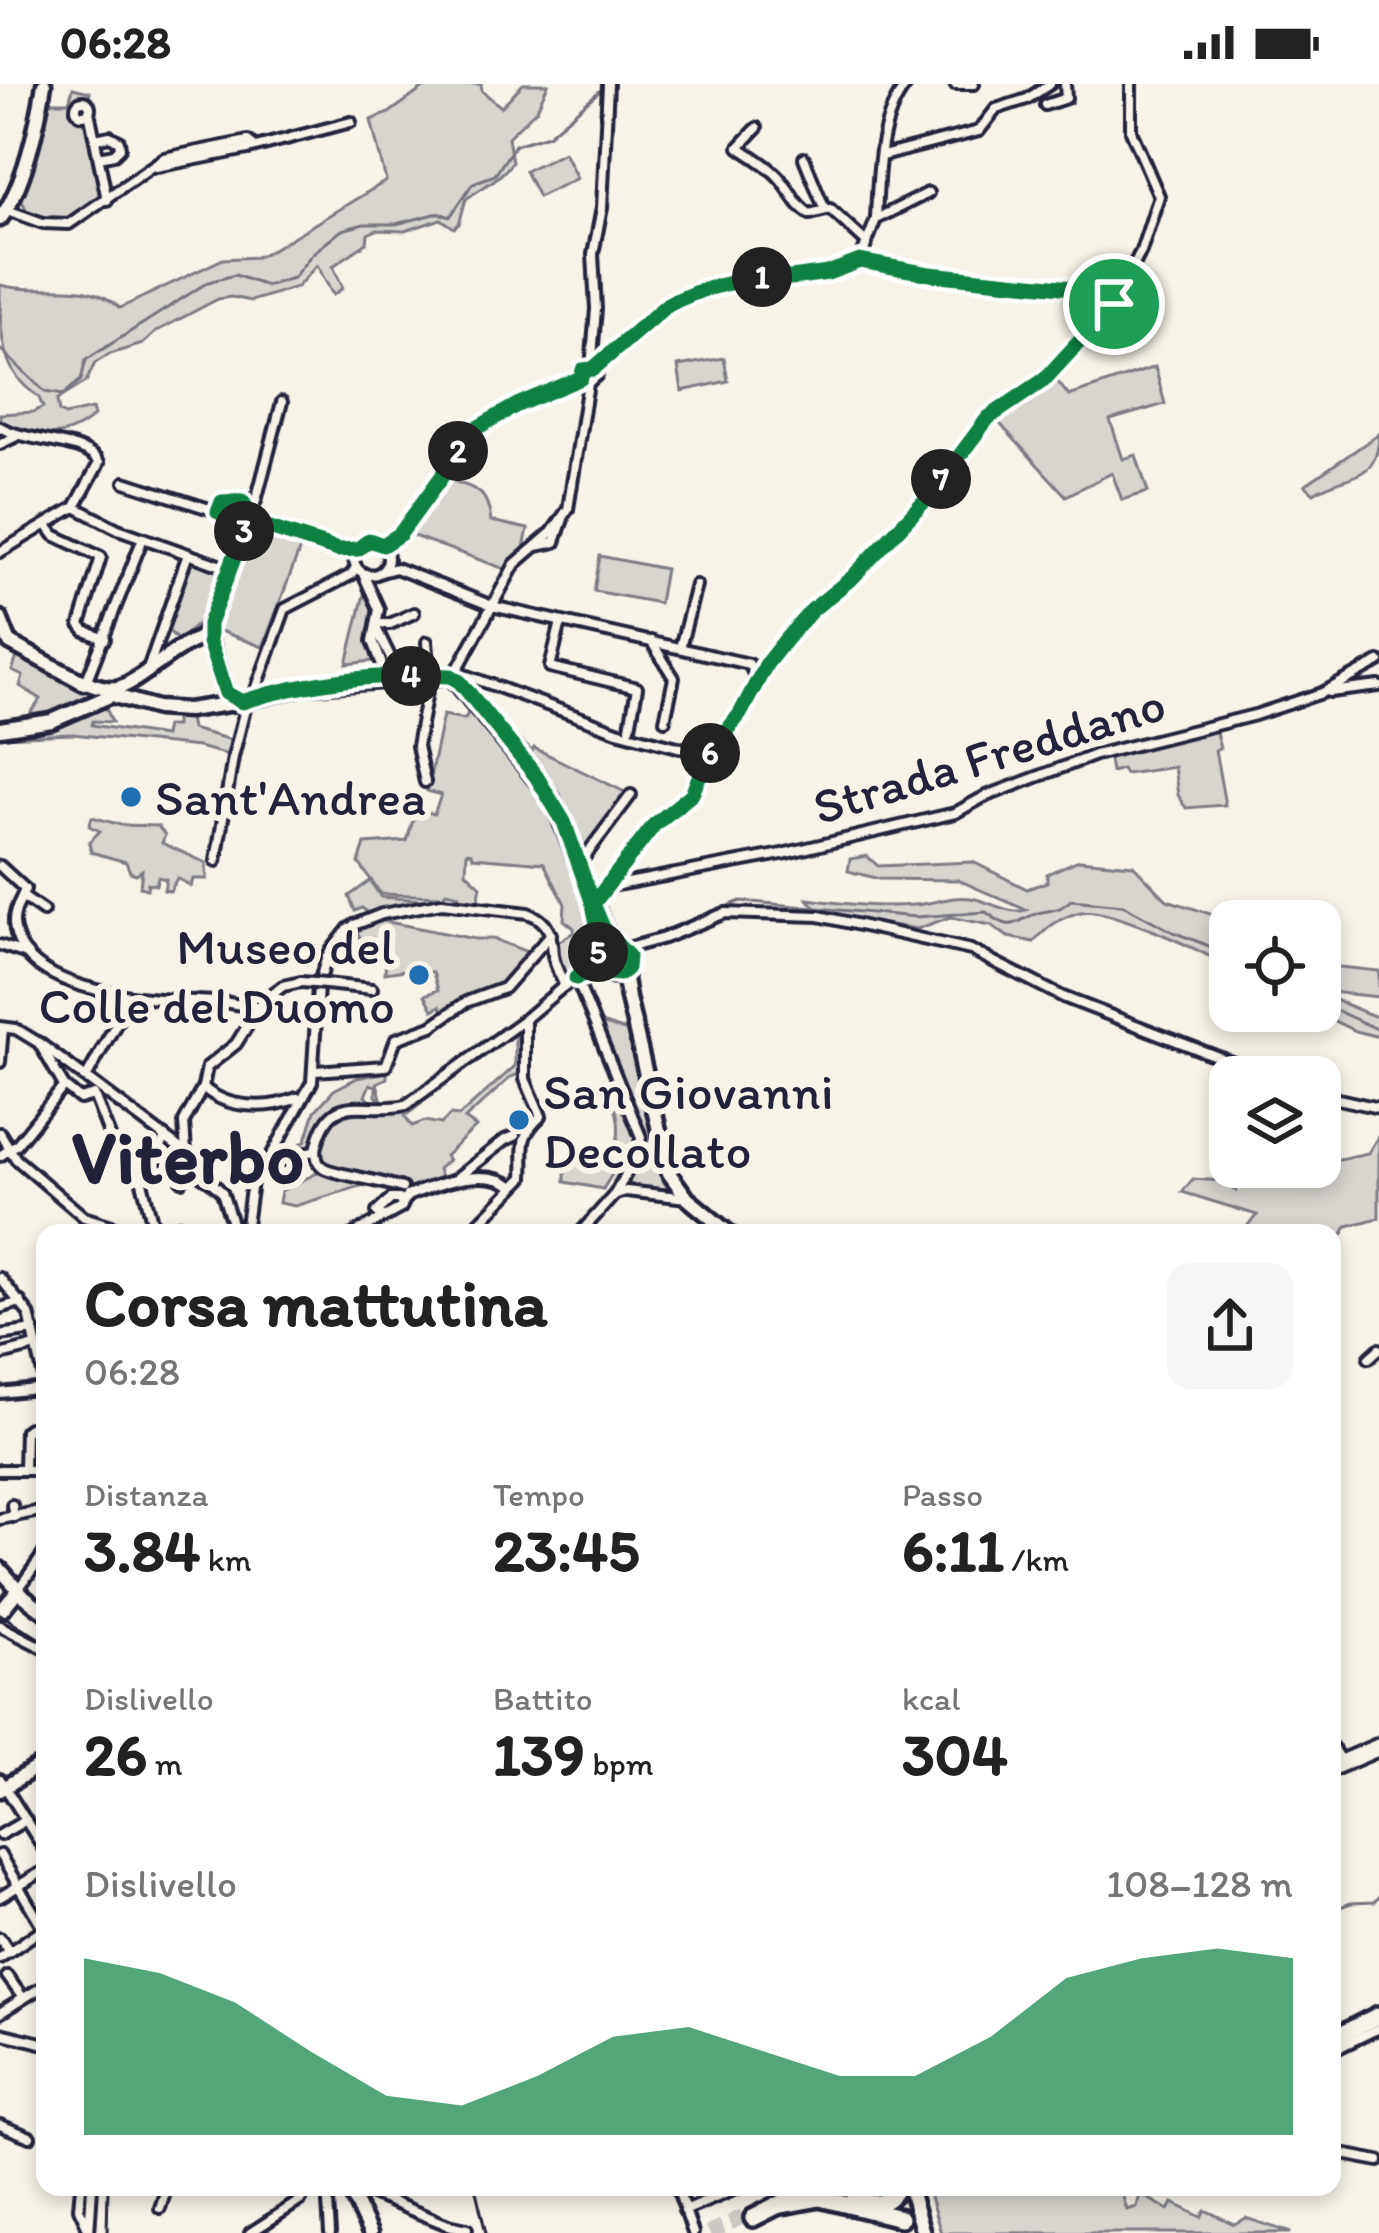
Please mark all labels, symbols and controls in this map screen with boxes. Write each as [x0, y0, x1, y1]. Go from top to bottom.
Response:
text: 06:28 [60, 15, 171, 69]
pin: 1 [732, 247, 792, 307]
pin [1063, 253, 1165, 355]
text: 1 [754, 257, 770, 296]
icon: arrive [1081, 271, 1147, 337]
pin: 2 [428, 421, 488, 481]
text: 2 [449, 431, 467, 470]
pin: 7 [911, 449, 971, 509]
text: 7 [933, 459, 949, 498]
pin: 3 [214, 501, 274, 561]
text: 3 [235, 511, 253, 550]
pin: 4 [381, 646, 441, 706]
text: 4 [401, 656, 421, 695]
street label: Strada Freddano [806, 673, 1172, 837]
pin: 6 [680, 723, 740, 783]
text: 6 [701, 733, 719, 772]
place label: Sant'Andrea [155, 767, 426, 828]
marker: Sant'Andrea [118, 784, 144, 810]
map controls [1209, 900, 1341, 1188]
button: locate [1209, 900, 1341, 1032]
place label: Museo del Colle del Duomo [38, 916, 395, 1036]
pin: 5 [568, 922, 628, 982]
text: 5 [589, 932, 607, 971]
marker: Museo del Colle del Duomo [406, 962, 432, 988]
button: layers [1209, 1056, 1341, 1188]
place label: San Giovanni Decollato [543, 1061, 834, 1181]
marker: San Giovanni Decollato [506, 1107, 532, 1133]
district label: Viterbo [72, 1112, 304, 1202]
text: Corsa mattutina [84, 1263, 548, 1343]
button: share [1167, 1263, 1293, 1389]
text: 06:28 [84, 1348, 180, 1395]
text: Distanza [84, 1475, 209, 1514]
text: Tempo [493, 1475, 585, 1514]
text: Passo [902, 1475, 983, 1514]
text: 3.84 [84, 1514, 200, 1586]
text: 23:45 [493, 1514, 640, 1586]
text: 6:11 [902, 1514, 1004, 1586]
text: km [200, 1540, 251, 1579]
text: /km [1004, 1540, 1069, 1579]
text: Dislivello [84, 1679, 214, 1718]
text: Battito [493, 1679, 593, 1718]
text: kcal [902, 1679, 961, 1718]
text: 26 [84, 1718, 147, 1790]
text: 139 [493, 1718, 585, 1790]
text: 304 [902, 1718, 1008, 1790]
text: m [147, 1744, 183, 1783]
text: bpm [585, 1744, 654, 1783]
text: Dislivello [84, 1860, 237, 1907]
text: 108–128 m [1106, 1860, 1293, 1907]

